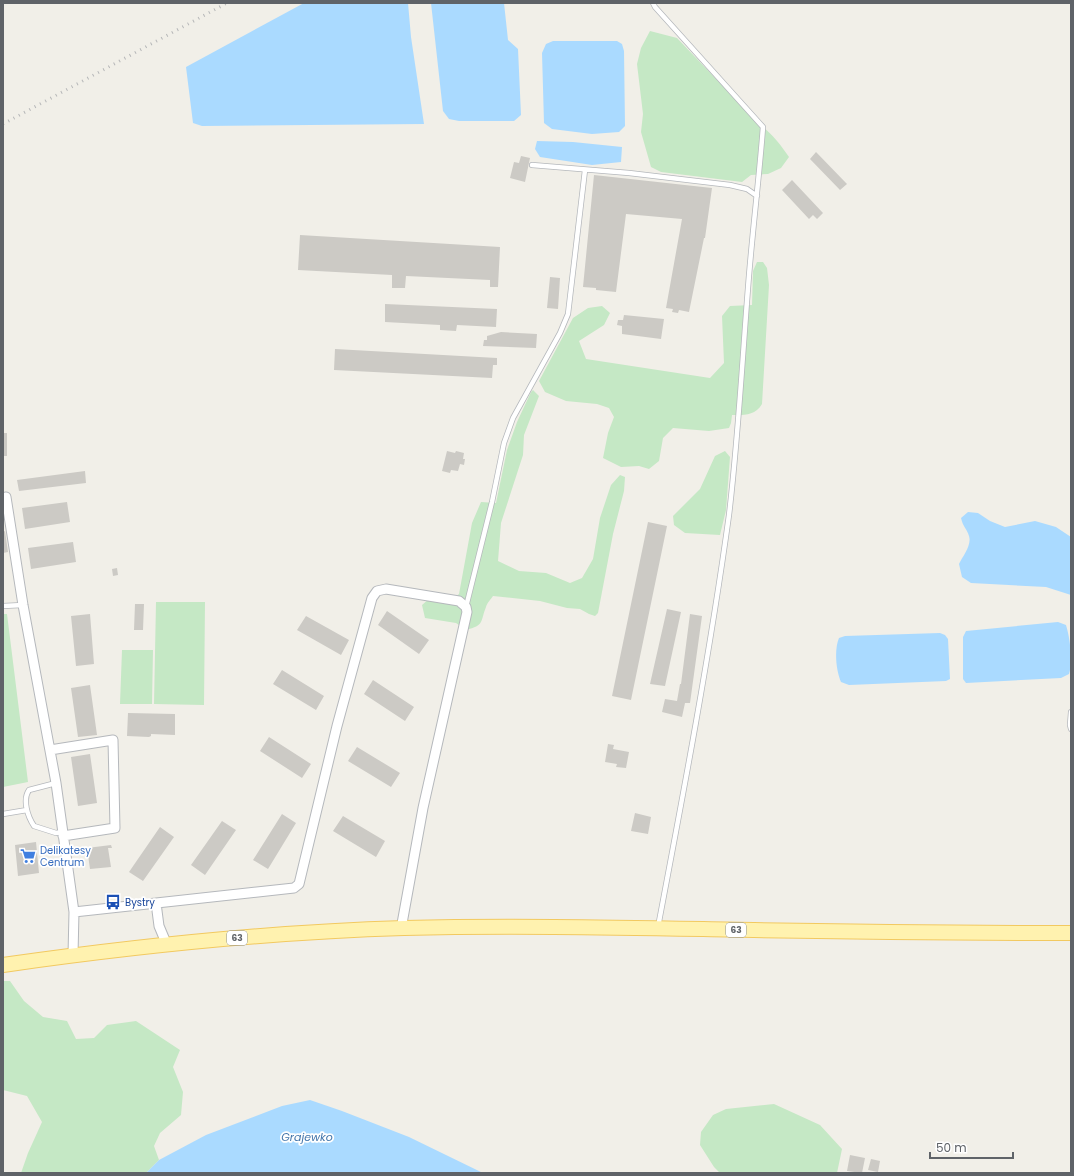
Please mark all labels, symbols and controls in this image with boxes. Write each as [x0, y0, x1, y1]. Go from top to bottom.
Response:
place label: Delikatesy Centrum [40, 843, 91, 870]
supermarket icon: Delikatesy Centrum [19, 847, 37, 865]
bus stop icon: Bystry [104, 893, 122, 911]
place label: Bystry [125, 895, 155, 910]
road number: 63 [726, 923, 746, 937]
road number: 63 [227, 931, 247, 945]
water label: Grajewko [281, 1129, 333, 1145]
scale bar [930, 1134, 1013, 1160]
text: 50 m [936, 1139, 967, 1156]

